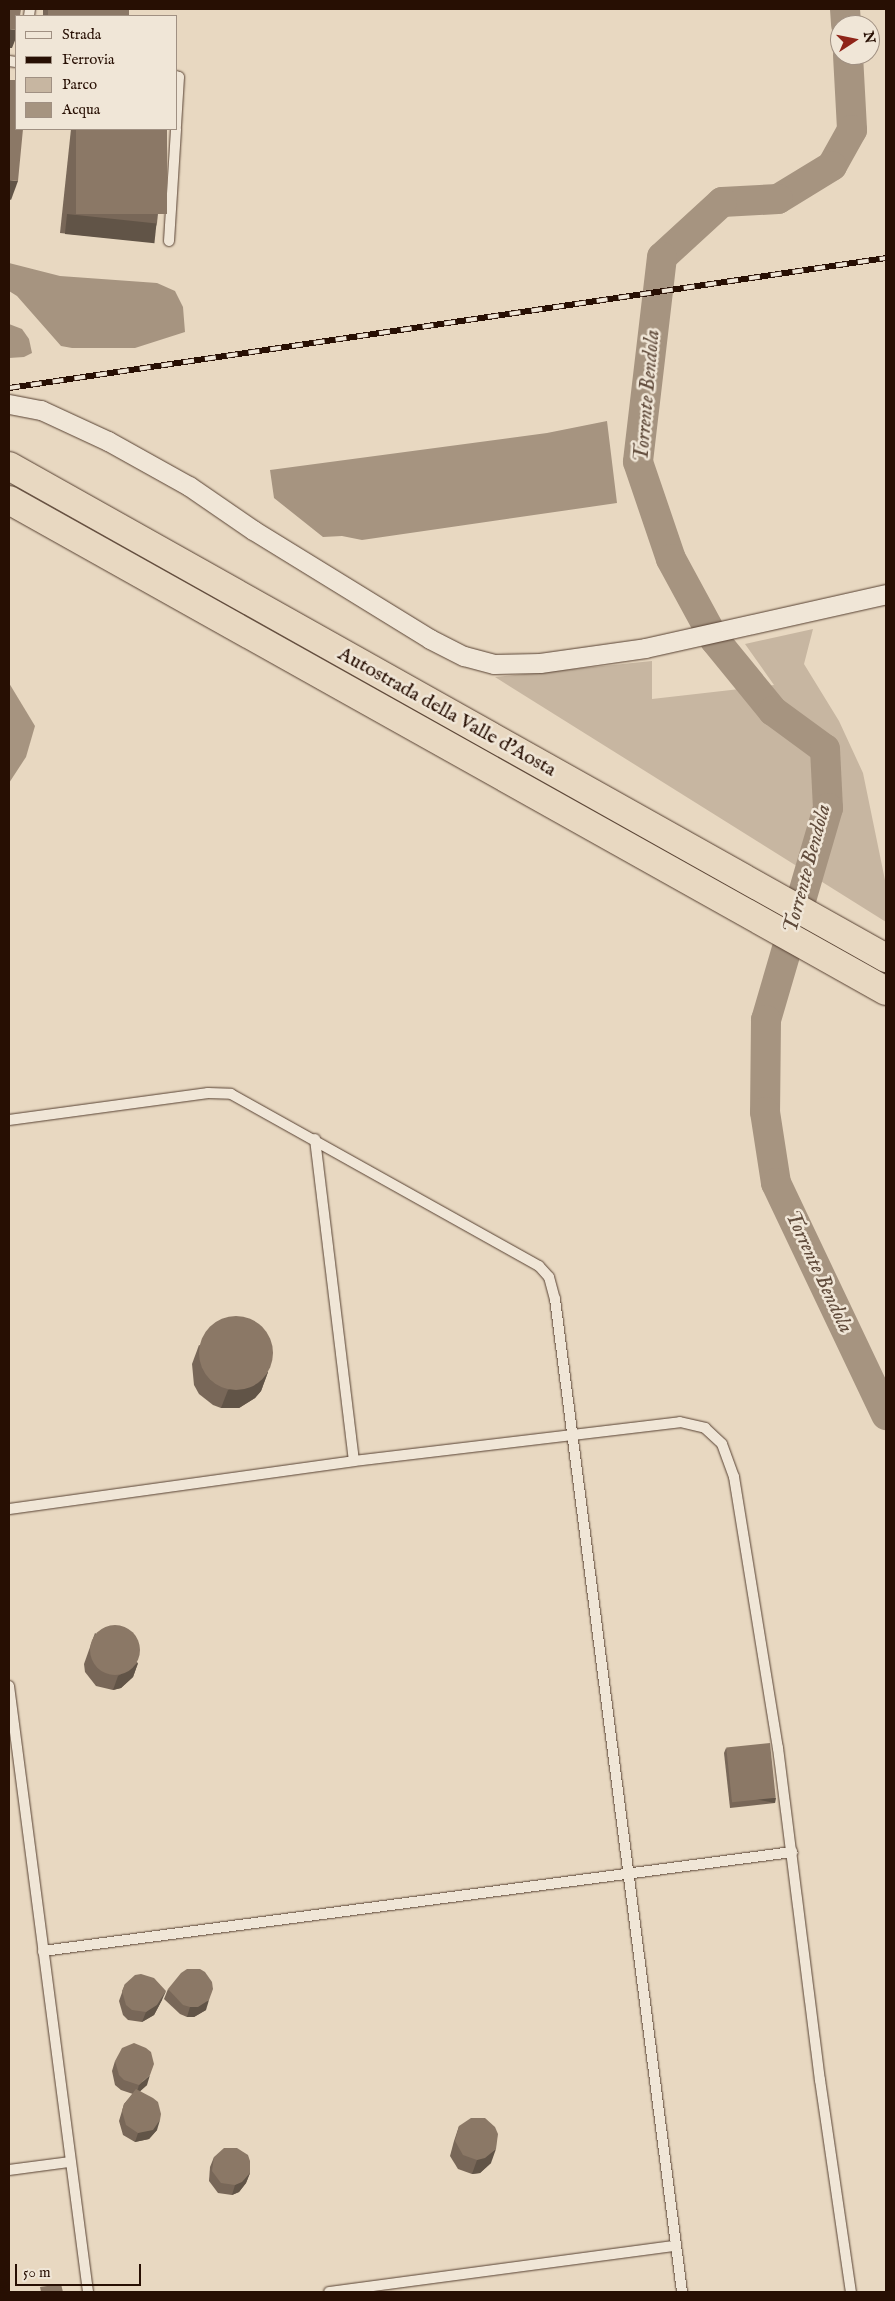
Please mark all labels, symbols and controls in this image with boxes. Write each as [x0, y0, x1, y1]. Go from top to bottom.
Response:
legend [15, 15, 178, 130]
north arrow [830, 15, 880, 65]
text: Strada [62, 25, 101, 44]
text: N [859, 30, 879, 45]
text: Ferrovia [62, 50, 114, 69]
text: Parco [62, 75, 97, 94]
text: Acqua [62, 100, 100, 119]
water label: Torrente Bendola [630, 329, 666, 463]
street label: Autostrada della Valle d'Aosta [334, 642, 560, 782]
water label: Torrente Bendola [779, 802, 837, 936]
water label: Torrente Bendola [779, 1207, 857, 1337]
scale bar [18, 2254, 144, 2286]
text: 50 m [23, 2263, 51, 2282]

